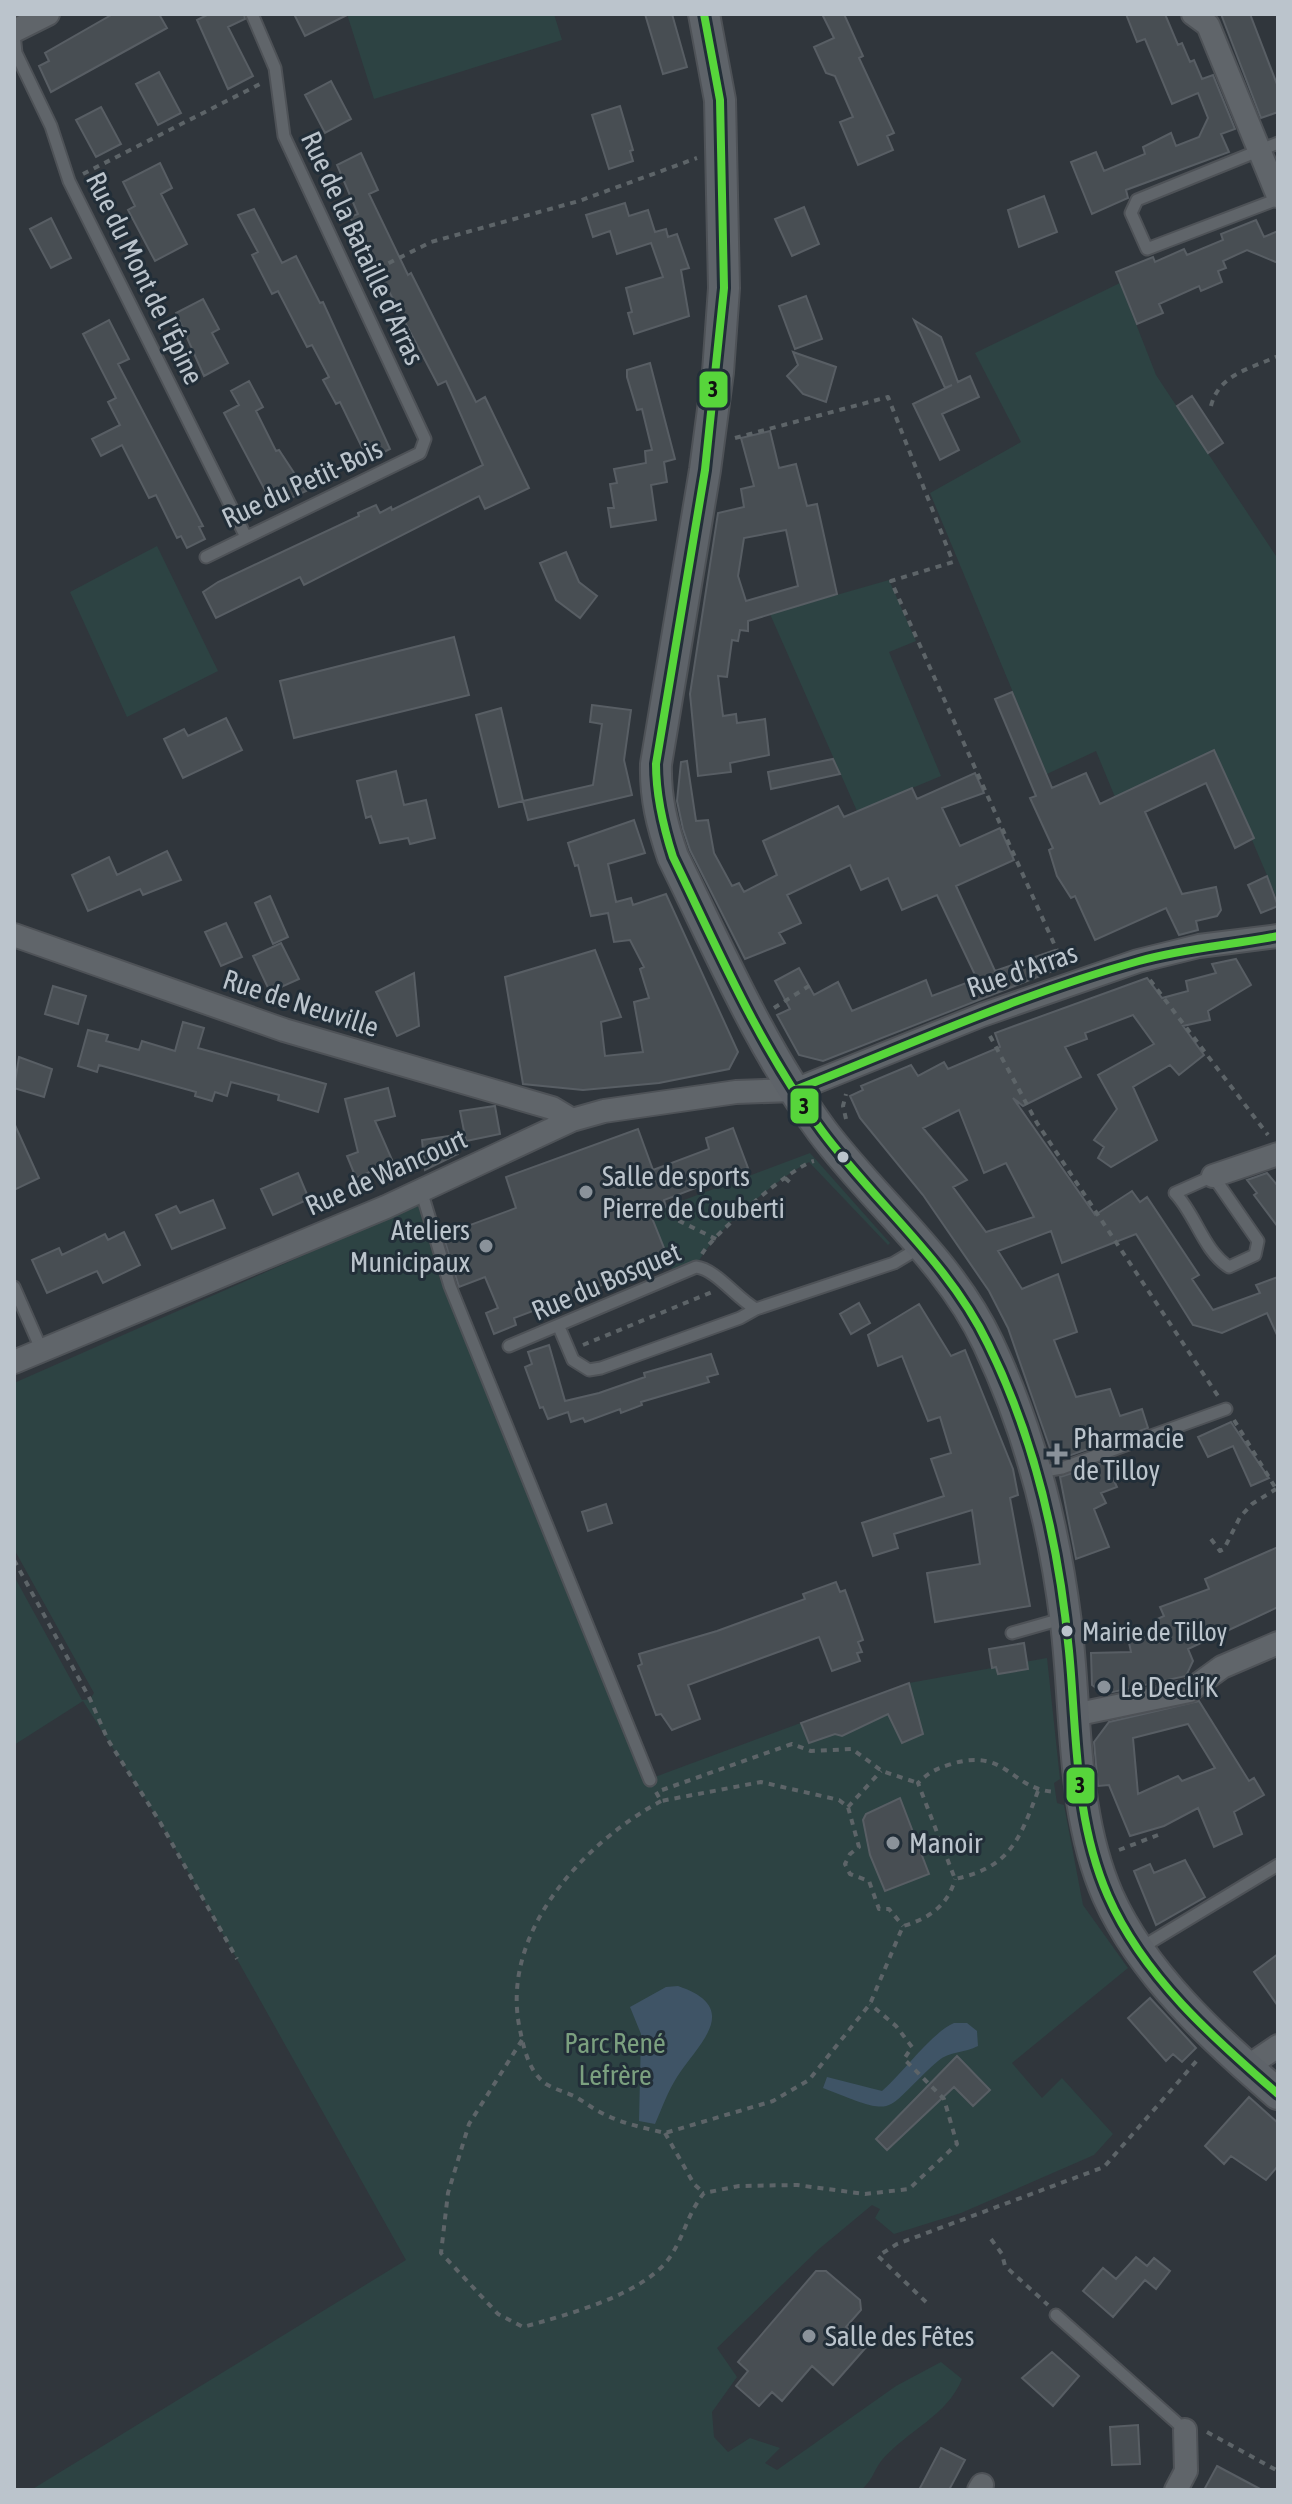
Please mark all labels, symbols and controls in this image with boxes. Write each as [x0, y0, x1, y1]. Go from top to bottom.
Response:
street label: Rue de la Bataille d'Arras [295, 126, 431, 370]
street label: Rue du Mont de l'Épine [80, 167, 210, 389]
line badge: 3 [698, 370, 729, 409]
text: 3 [708, 376, 718, 402]
street label: Rue du Petit-Bois [217, 432, 387, 534]
street label: Rue d'Arras [963, 936, 1081, 1004]
street label: Rue de Neuville [219, 963, 383, 1043]
line badge: 3 [789, 1087, 820, 1125]
text: 3 [799, 1093, 809, 1119]
street label: Rue de Wancourt [300, 1122, 472, 1222]
unlabelled marker [835, 1149, 851, 1165]
place label: Salle de sports Pierre de Couberti [602, 1160, 785, 1224]
marker: Salle de sports Pierre de Couberti [577, 1183, 595, 1201]
place label: Ateliers Municipaux [350, 1214, 470, 1278]
street label: Rue du Bosquet [527, 1235, 685, 1327]
marker: Ateliers Municipaux [477, 1237, 495, 1255]
place label: Pharmacie de Tilloy [1073, 1422, 1184, 1486]
marker: Pharmacie de Tilloy [1048, 1445, 1066, 1463]
place label: Mairie de Tilloy [1082, 1617, 1228, 1647]
marker: Mairie de Tilloy [1059, 1623, 1075, 1639]
place label: Le Decli’K [1120, 1671, 1219, 1703]
marker: Le Decli’K [1095, 1678, 1113, 1696]
line badge: 3 [1065, 1766, 1096, 1805]
text: 3 [1075, 1772, 1085, 1798]
place label: Manoir [909, 1827, 983, 1859]
marker: Manoir [884, 1834, 902, 1852]
park label: Parc René Lefrère [564, 2027, 666, 2091]
place label: Salle des Fêtes [825, 2320, 974, 2352]
marker: Salle des Fêtes [800, 2327, 818, 2345]

